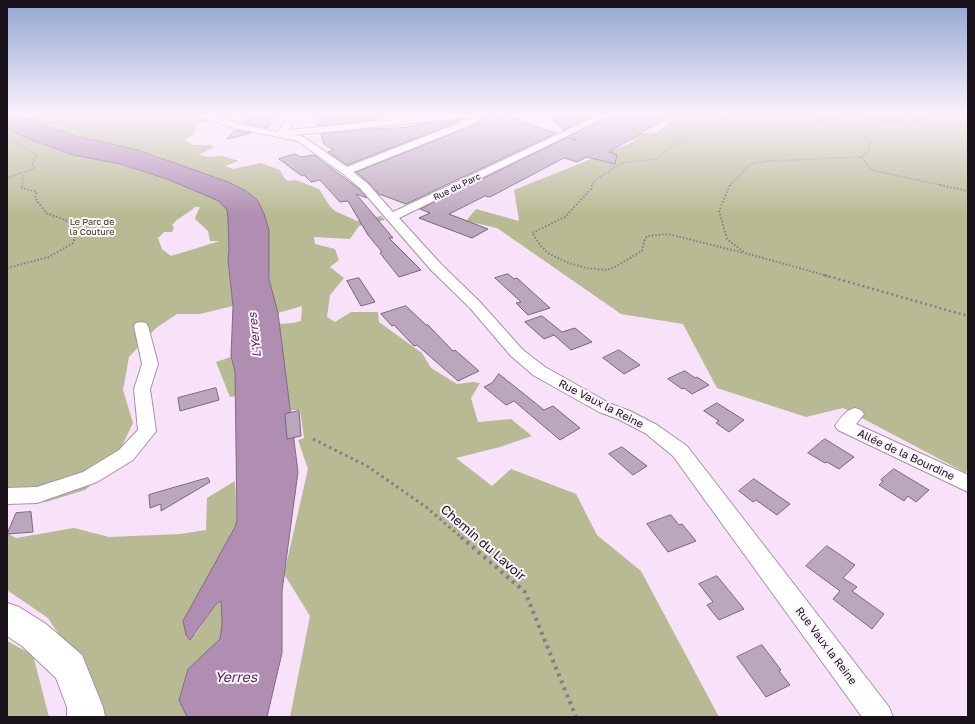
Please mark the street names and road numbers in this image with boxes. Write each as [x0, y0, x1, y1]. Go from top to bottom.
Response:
street label: Rue du Parc [432, 171, 482, 203]
street label: Rue Vaux la Reine [556, 377, 646, 431]
street label: Allée de la Bourdine [855, 427, 957, 483]
street label: Chemin du Lavoir [437, 502, 529, 584]
street label: Rue Vaux la Reine [793, 605, 859, 687]

